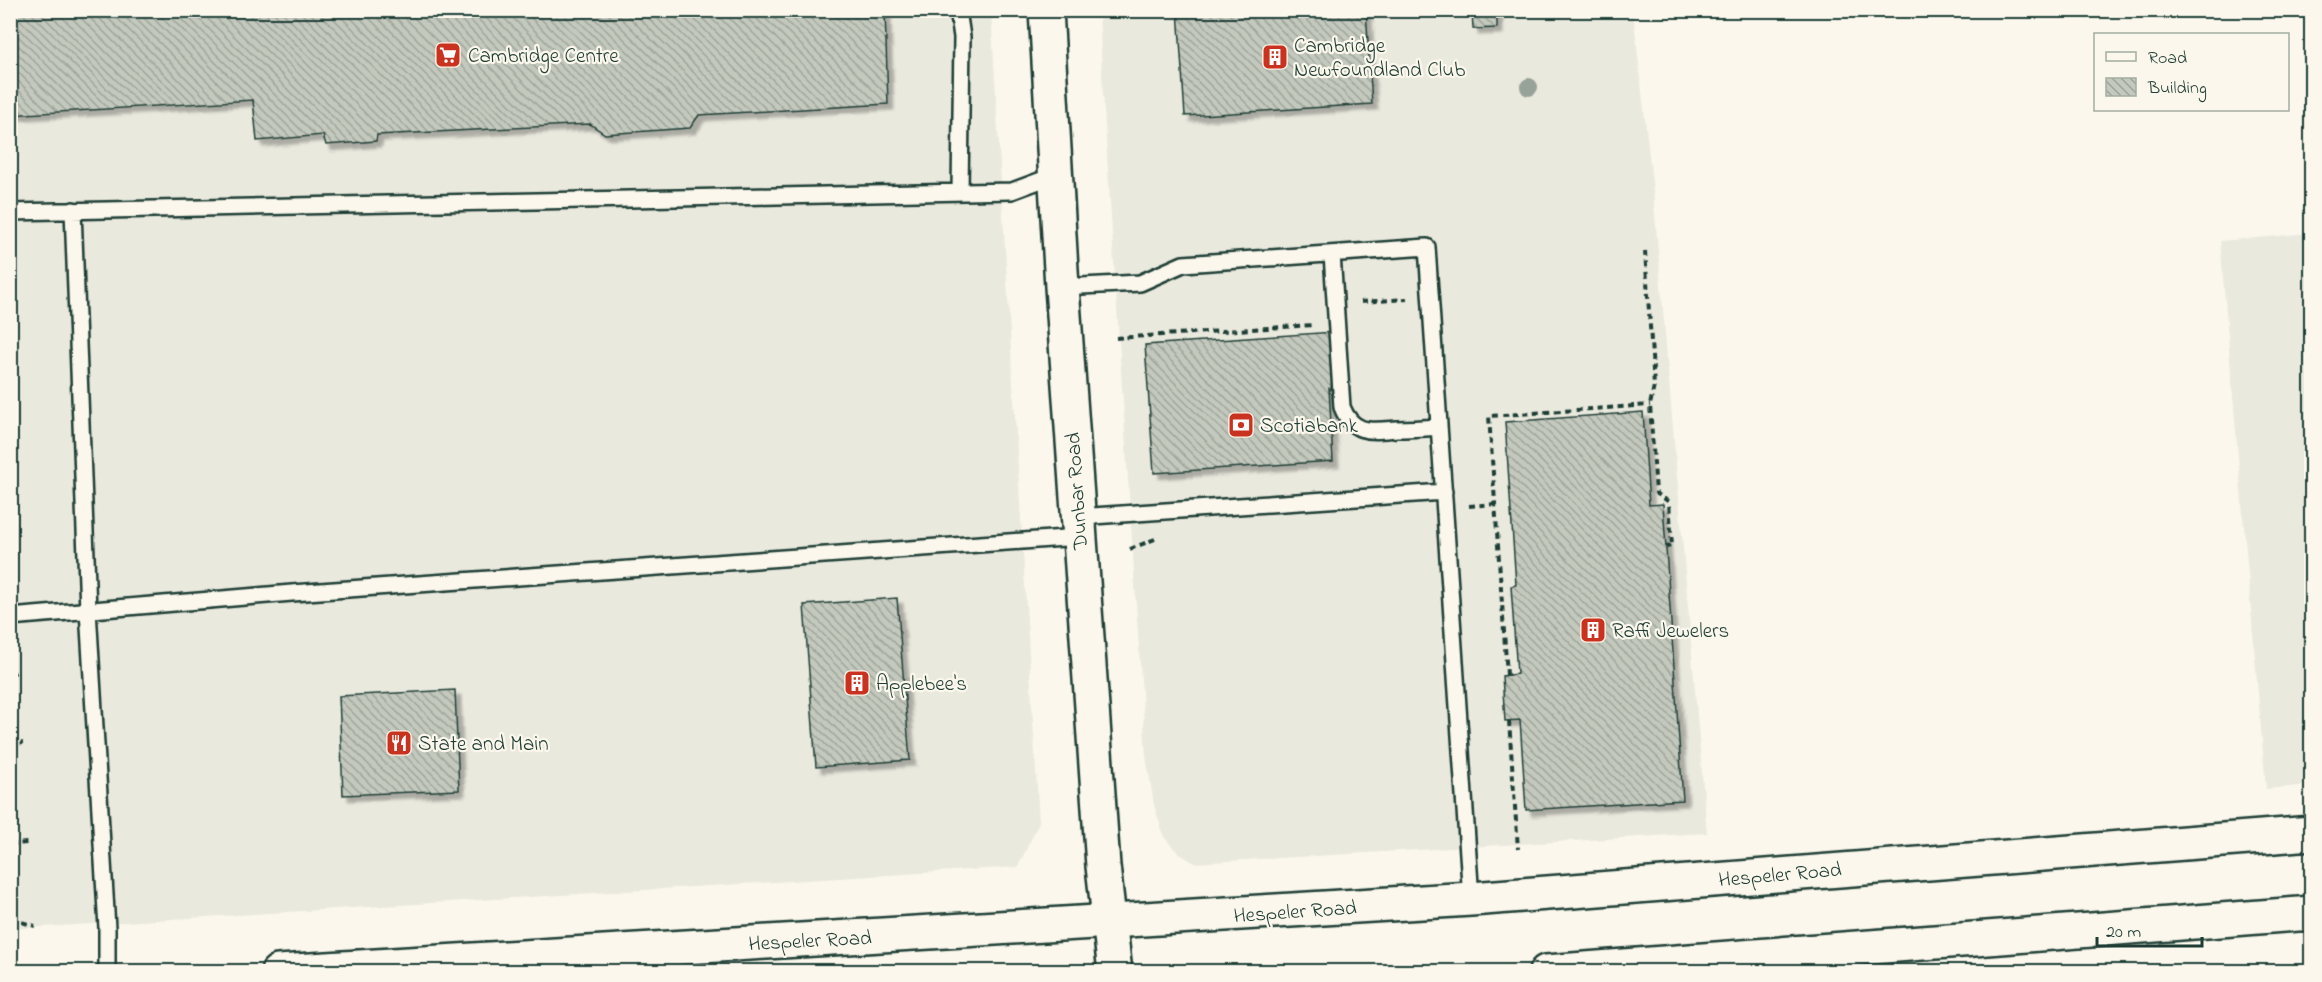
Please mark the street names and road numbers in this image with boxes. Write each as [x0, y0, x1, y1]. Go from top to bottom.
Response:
street label: Dunbar Road [1059, 431, 1097, 552]
street label: Hespeler Road [1717, 856, 1843, 896]
street label: Hespeler Road [1232, 894, 1358, 932]
street label: Hespeler Road [748, 924, 873, 960]

